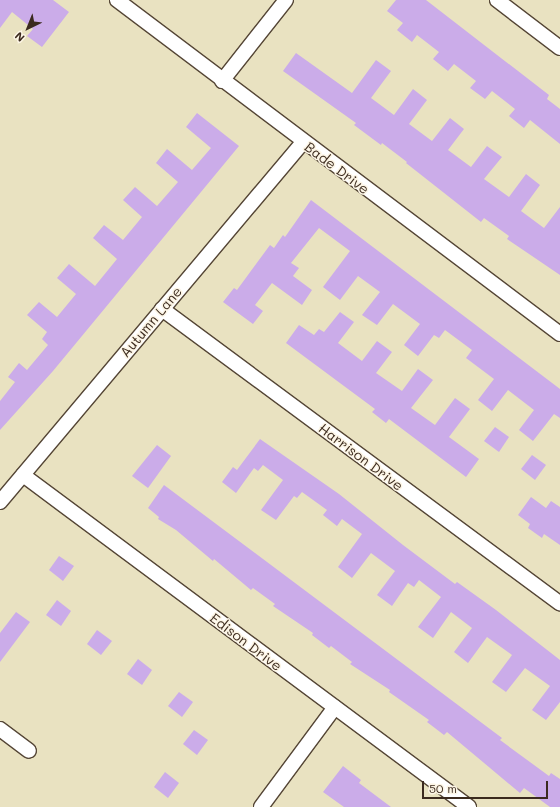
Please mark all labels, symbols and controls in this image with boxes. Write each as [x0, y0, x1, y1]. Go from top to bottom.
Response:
north arrow [8, 8, 48, 48]
text: N [11, 29, 28, 45]
street label: Bade Drive [301, 138, 373, 198]
street label: Autumn Lane [117, 283, 185, 361]
street label: Harrison Drive [315, 420, 407, 494]
street label: Edison Drive [207, 610, 285, 674]
scale bar [424, 773, 550, 799]
text: 50 m [429, 780, 457, 796]

